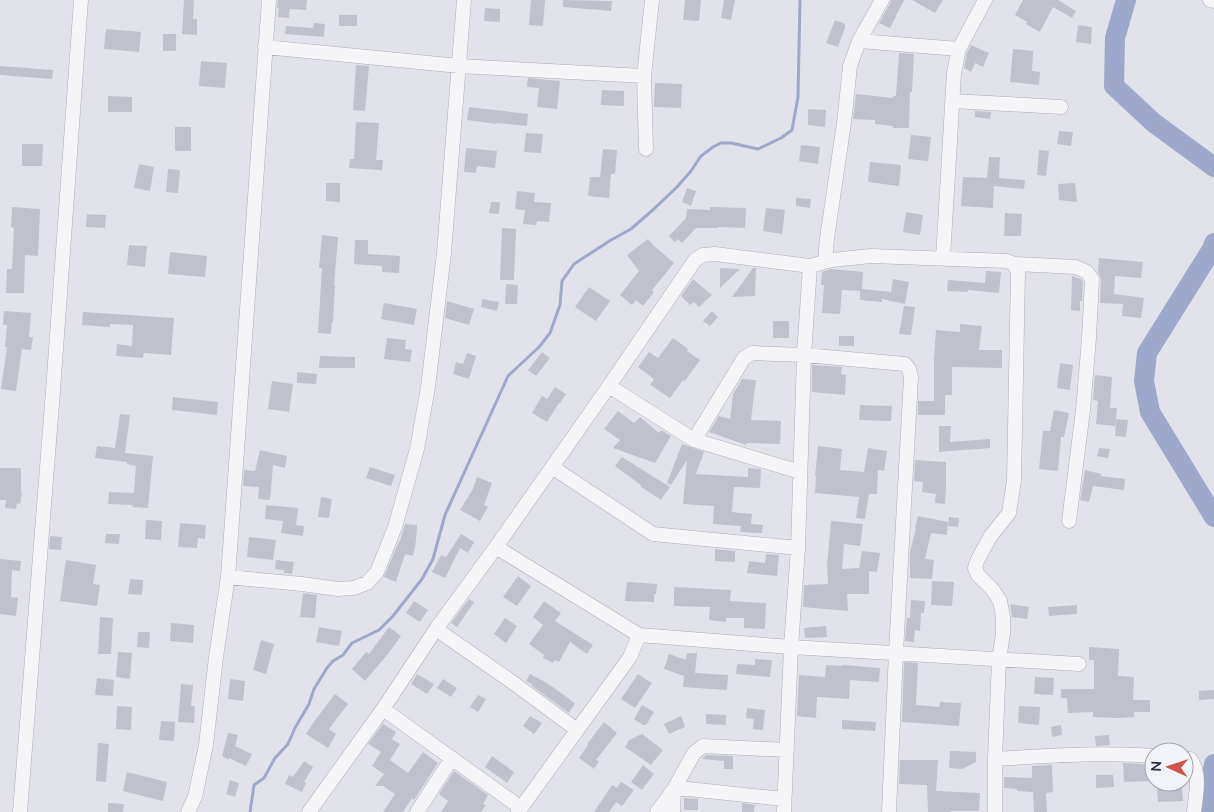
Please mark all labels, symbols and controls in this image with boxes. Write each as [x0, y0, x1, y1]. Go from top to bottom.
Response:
north arrow [1144, 742, 1194, 792]
text: N [1147, 761, 1166, 772]

